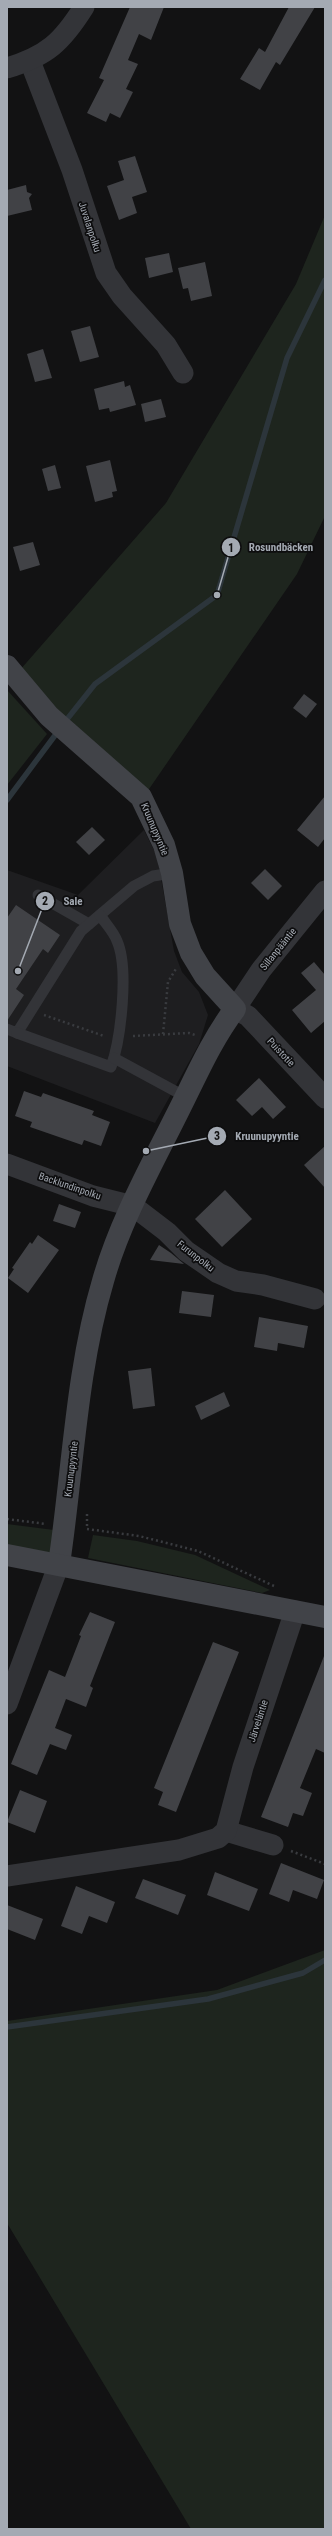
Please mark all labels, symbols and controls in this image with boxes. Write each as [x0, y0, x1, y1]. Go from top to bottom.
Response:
street label: Juvalanpolku [77, 200, 103, 254]
callout: Rosundbäcken [221, 536, 321, 559]
text: 1 [228, 541, 234, 555]
text: Rosundbäcken [249, 541, 313, 554]
street label: Kruunupyyntie [139, 801, 171, 857]
callout: Sale [35, 890, 90, 913]
text: 2 [42, 894, 48, 908]
text: Sale [63, 895, 83, 908]
street label: Sillanpääntie [258, 925, 299, 972]
street label: Puistotie [265, 1035, 297, 1069]
callout: Kruunupyyntie [207, 1125, 306, 1148]
text: 3 [214, 1129, 220, 1143]
text: Kruunupyyntie [235, 1130, 299, 1143]
street label: Backlundinpolku [37, 1170, 103, 1202]
street label: Furunpolku [175, 1238, 217, 1274]
street label: Kruunupyyntie [62, 1440, 80, 1497]
street label: Järveläntie [246, 1698, 270, 1743]

